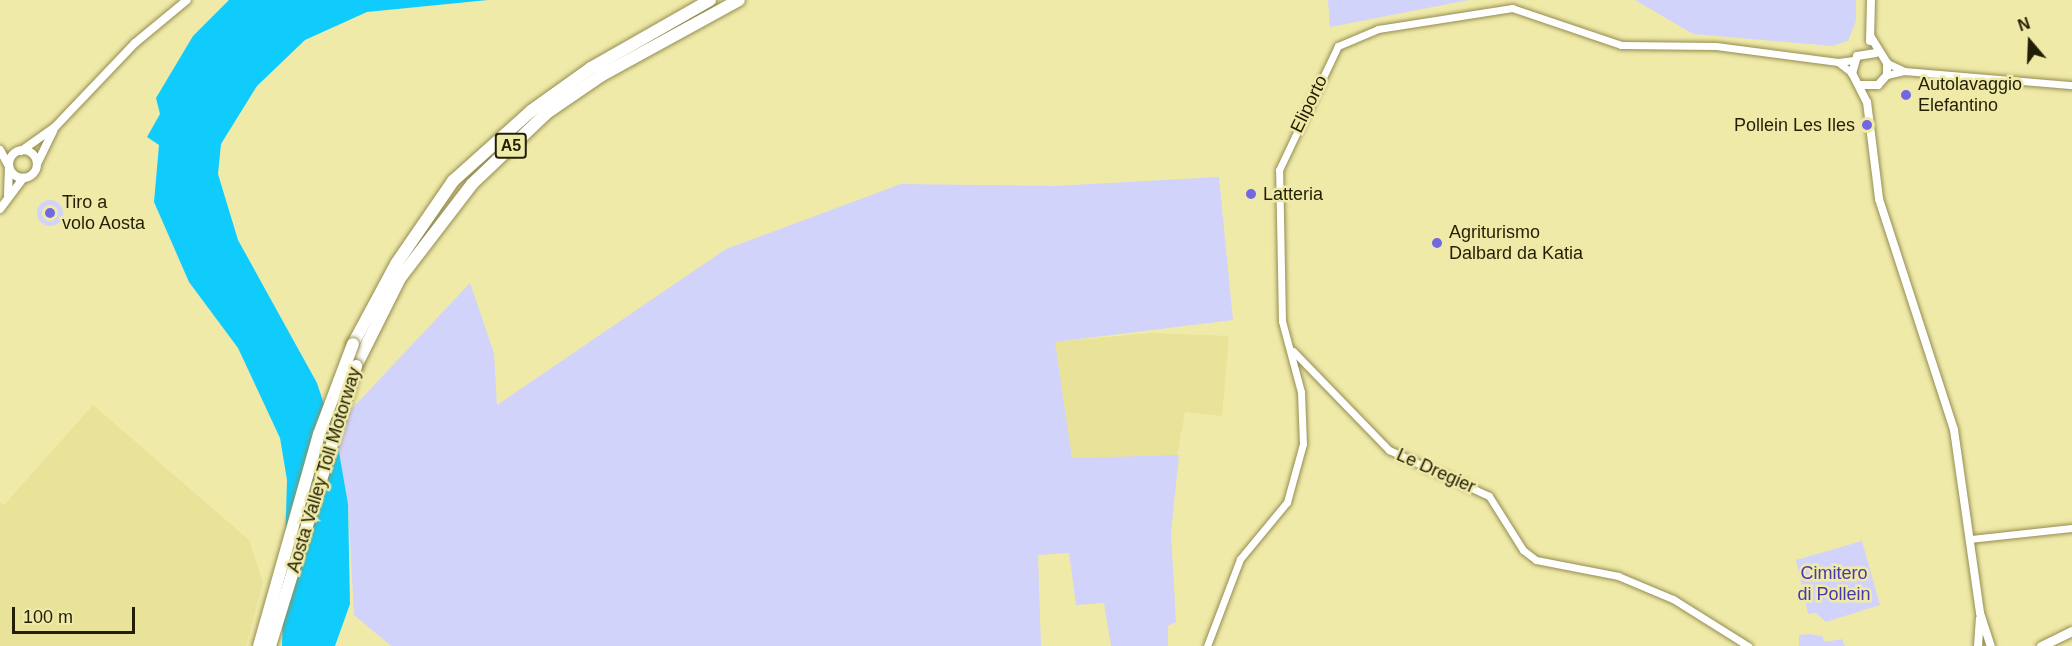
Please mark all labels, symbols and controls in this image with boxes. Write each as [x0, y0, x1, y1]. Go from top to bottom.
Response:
north arrow [2000, 12, 2060, 72]
text: N [2016, 15, 2032, 34]
street label: Eliporto [1286, 72, 1332, 136]
place label: Autolavaggio Elefantino [1918, 74, 2022, 116]
marker: Autolavaggio Elefantino [1899, 88, 1913, 102]
place label: Pollein Les Iles [1734, 114, 1855, 136]
marker: Pollein Les Iles [1860, 118, 1874, 132]
road number: A5 [494, 133, 528, 159]
place label: Latteria [1263, 183, 1323, 205]
marker: Latteria [1244, 187, 1258, 201]
place label: Tiro a volo Aosta [62, 192, 146, 234]
marker: Tiro a volo Aosta [43, 206, 57, 220]
place label: Agriturismo Dalbard da Katia [1449, 222, 1583, 264]
marker: Agriturismo Dalbard da Katia [1430, 236, 1444, 250]
street label: Aosta Valley Toll Motorway [282, 365, 366, 575]
street label: Le Dregier [1393, 444, 1479, 498]
park label: Cimitero di Pollein [1797, 563, 1871, 606]
scale bar [15, 595, 138, 633]
text: 100 m [23, 607, 73, 627]

